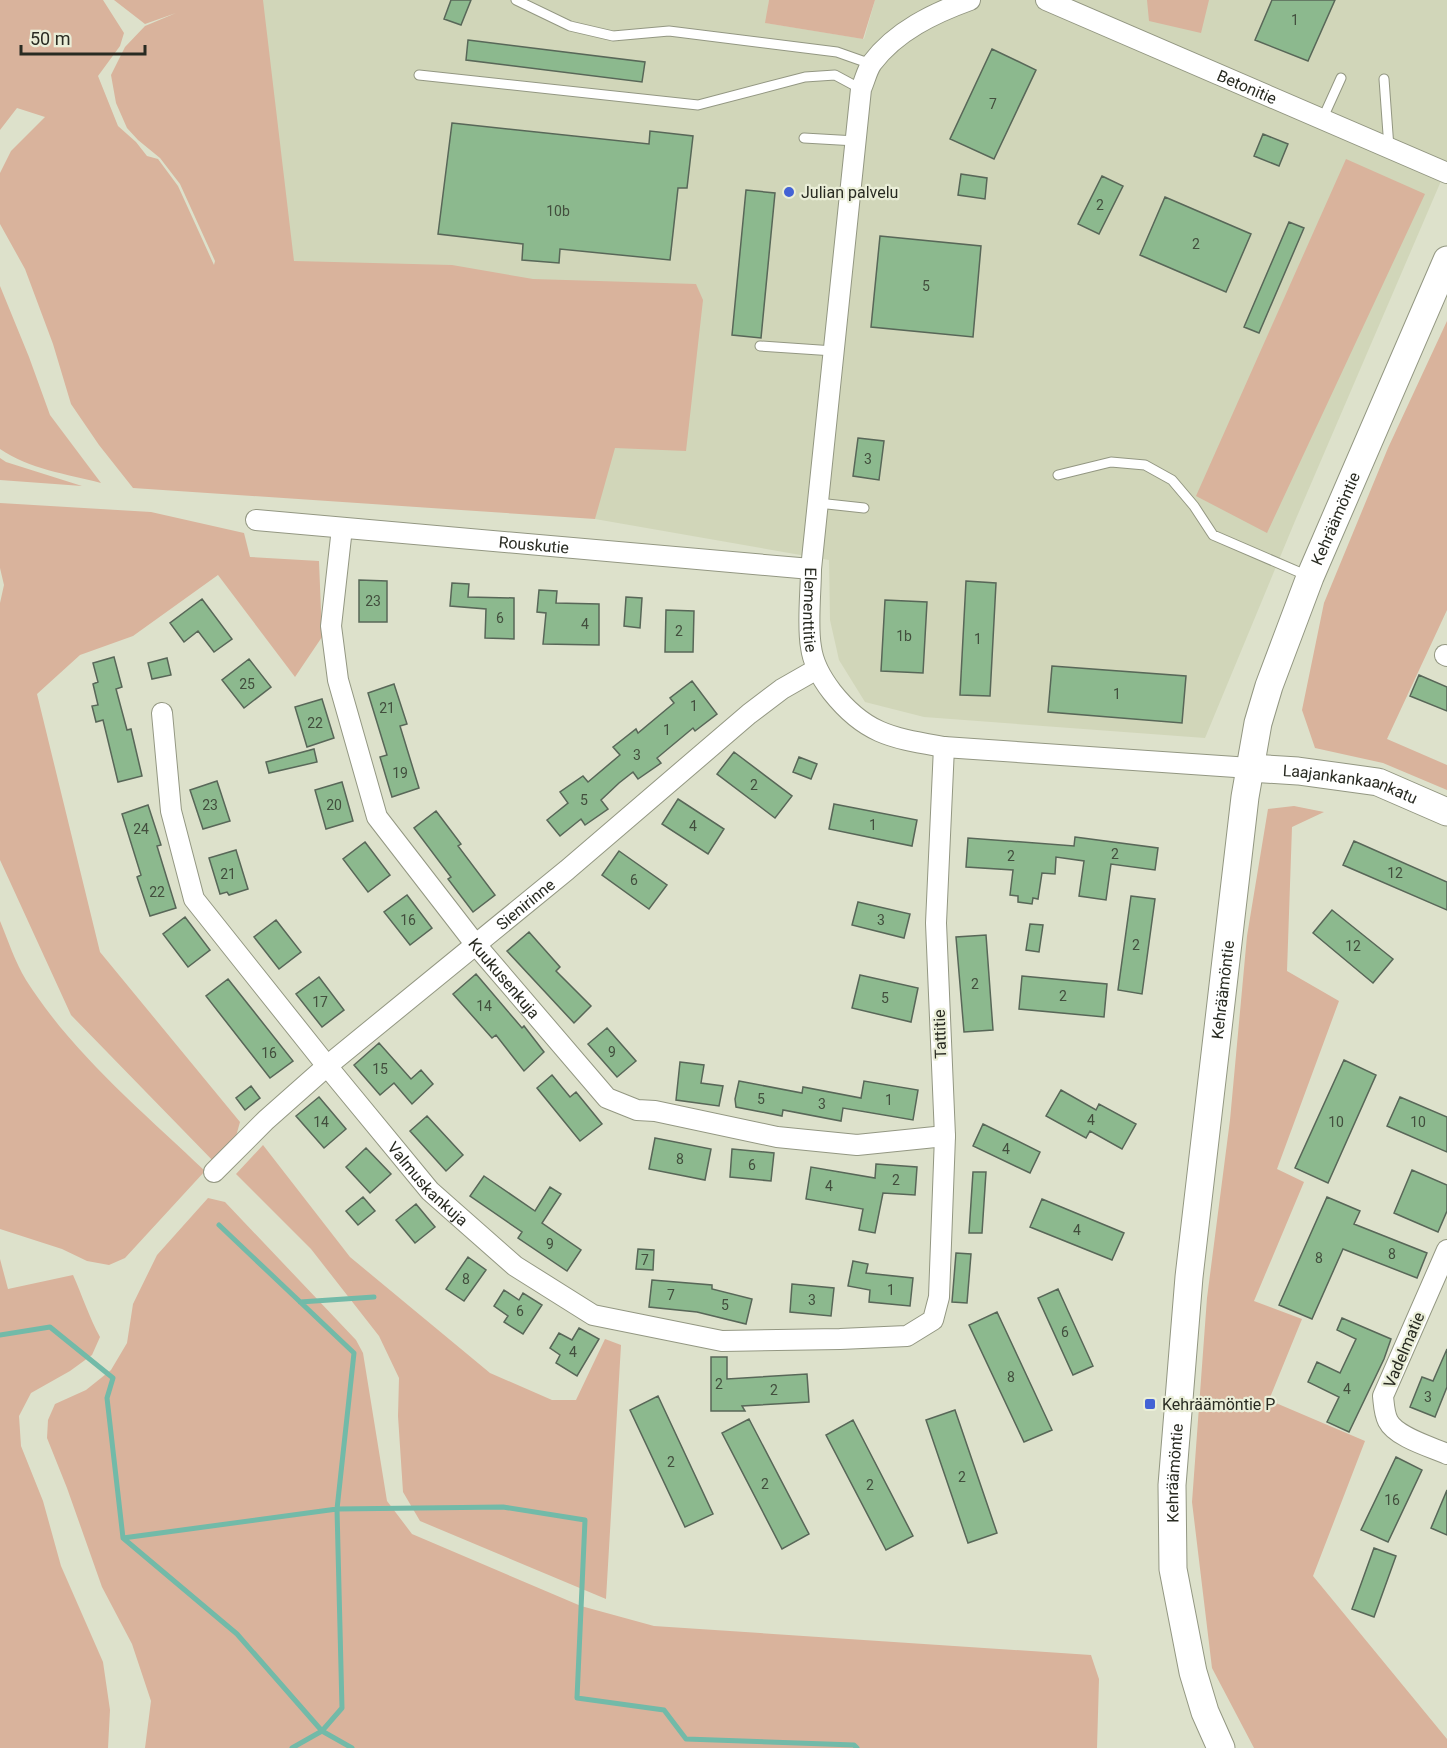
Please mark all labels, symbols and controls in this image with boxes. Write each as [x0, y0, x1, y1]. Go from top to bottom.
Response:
house number: 1 [1291, 12, 1299, 28]
scale bar [21, 18, 146, 56]
text: 50 m [30, 28, 70, 49]
street label: Betonitie [1214, 66, 1280, 108]
house number: 7 [989, 96, 997, 112]
place label: Julian palvelu [801, 183, 898, 202]
marker: Julian palvelu [782, 185, 796, 199]
house number: 2 [1096, 197, 1104, 213]
house number: 10b [546, 203, 570, 219]
house number: 2 [1192, 236, 1200, 252]
house number: 5 [922, 278, 930, 294]
house number: 3 [864, 451, 872, 467]
street label: Kehräämöntie [1307, 469, 1364, 568]
street label: Rouskutie [498, 532, 570, 557]
street label: Elementtitie [800, 567, 821, 653]
house number: 23 [365, 593, 381, 609]
house number: 6 [496, 610, 504, 626]
house number: 4 [581, 616, 589, 632]
house number: 2 [675, 623, 683, 639]
house number: 1b [896, 628, 912, 644]
house number: 1 [974, 631, 982, 647]
house number: 25 [239, 676, 255, 692]
house number: 1 [1113, 686, 1121, 702]
house number: 1 [690, 698, 698, 714]
house number: 21 [379, 700, 395, 716]
house number: 22 [307, 715, 323, 731]
house number: 1 [663, 722, 671, 738]
house number: 3 [633, 747, 641, 763]
street label: Laajankankaankatu [1282, 761, 1421, 808]
house number: 19 [392, 765, 408, 781]
house number: 2 [750, 777, 758, 793]
house number: 5 [580, 792, 588, 808]
house number: 23 [202, 797, 218, 813]
house number: 20 [326, 797, 342, 813]
house number: 1 [869, 817, 877, 833]
house number: 4 [689, 818, 697, 834]
house number: 24 [133, 821, 149, 837]
house number: 2 [1111, 846, 1119, 862]
house number: 2 [1007, 848, 1015, 864]
house number: 12 [1387, 865, 1403, 881]
house number: 21 [220, 866, 236, 882]
house number: 6 [630, 872, 638, 888]
street label: Sienirinne [492, 875, 558, 934]
house number: 22 [149, 884, 165, 900]
house number: 16 [400, 912, 416, 928]
house number: 3 [877, 912, 885, 928]
street label: Kuukusenkuja [465, 934, 544, 1022]
house number: 2 [1132, 937, 1140, 953]
house number: 12 [1345, 938, 1361, 954]
street label: Kehräämöntie [1207, 939, 1238, 1040]
house number: 2 [971, 976, 979, 992]
house number: 2 [1059, 988, 1067, 1004]
house number: 5 [881, 990, 889, 1006]
house number: 17 [312, 994, 328, 1010]
house number: 14 [476, 998, 492, 1014]
street label: Tattitie [930, 1009, 950, 1059]
house number: 9 [608, 1044, 616, 1060]
house number: 16 [261, 1045, 277, 1061]
house number: 15 [372, 1061, 388, 1077]
house number: 5 [757, 1091, 765, 1107]
house number: 1 [885, 1092, 893, 1108]
house number: 3 [818, 1096, 826, 1112]
house number: 4 [1087, 1112, 1095, 1128]
house number: 14 [313, 1114, 329, 1130]
house number: 10 [1328, 1114, 1344, 1130]
house number: 10 [1410, 1114, 1426, 1130]
street label: Valmuskankuja [384, 1138, 472, 1230]
house number: 4 [1002, 1141, 1010, 1157]
house number: 8 [676, 1151, 684, 1167]
house number: 6 [748, 1157, 756, 1173]
house number: 2 [892, 1172, 900, 1188]
house number: 4 [825, 1178, 833, 1194]
house number: 4 [1073, 1222, 1081, 1238]
house number: 9 [546, 1236, 554, 1252]
house number: 8 [1388, 1246, 1396, 1262]
house number: 8 [1315, 1250, 1323, 1266]
house number: 7 [641, 1252, 649, 1268]
house number: 8 [462, 1271, 470, 1287]
house number: 1 [887, 1282, 895, 1298]
house number: 7 [667, 1287, 675, 1303]
house number: 3 [808, 1292, 816, 1308]
house number: 5 [721, 1297, 729, 1313]
house number: 6 [516, 1303, 524, 1319]
street label: Vadelmatie [1380, 1309, 1428, 1391]
house number: 6 [1061, 1324, 1069, 1340]
house number: 4 [569, 1344, 577, 1360]
house number: 8 [1007, 1369, 1015, 1385]
house number: 2 [715, 1376, 723, 1392]
house number: 4 [1343, 1381, 1351, 1397]
house number: 2 [770, 1382, 778, 1398]
house number: 3 [1424, 1389, 1432, 1405]
place label: Kehräämöntie P [1162, 1395, 1275, 1414]
marker: Kehräämöntie P [1143, 1397, 1157, 1411]
street label: Kehräämöntie [1162, 1423, 1186, 1523]
house number: 2 [667, 1454, 675, 1470]
house number: 2 [958, 1469, 966, 1485]
house number: 2 [761, 1476, 769, 1492]
house number: 2 [866, 1477, 874, 1493]
house number: 16 [1384, 1492, 1400, 1508]

